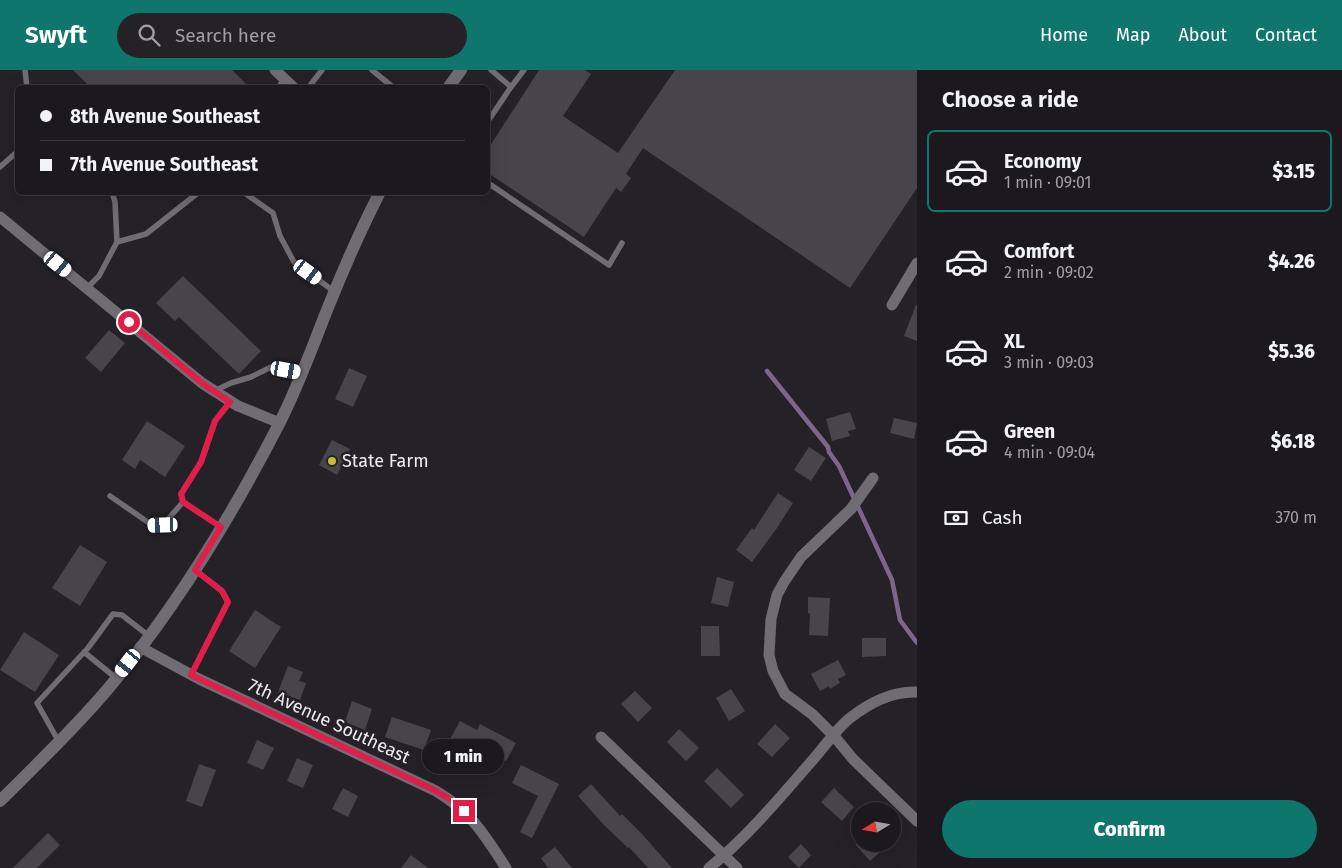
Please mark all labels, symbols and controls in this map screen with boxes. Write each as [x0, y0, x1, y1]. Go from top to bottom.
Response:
search box [117, 13, 467, 58]
text: Swyft [25, 21, 87, 49]
icon: search [135, 21, 163, 49]
text: Search here [175, 24, 276, 47]
text: Home [1040, 24, 1088, 46]
text: Map [1116, 24, 1150, 46]
text: About [1178, 24, 1227, 46]
text: Contact [1255, 24, 1317, 46]
text: Choose a ride [942, 86, 1078, 113]
text: 8th Avenue Southeast [70, 105, 260, 128]
icon: car [944, 149, 989, 194]
text: Economy [1004, 150, 1081, 173]
text: 7th Avenue Southeast [70, 153, 258, 176]
text: $3.15 [1272, 160, 1315, 183]
text: 1 min · 09:01 [1004, 173, 1092, 192]
icon: car [944, 239, 989, 284]
text: Comfort [1004, 240, 1074, 263]
car [41, 249, 74, 279]
text: $4.26 [1268, 250, 1315, 273]
car [291, 257, 324, 287]
text: 2 min · 09:02 [1004, 263, 1094, 282]
route start [118, 311, 140, 333]
icon: car [944, 329, 989, 374]
text: XL [1004, 330, 1025, 353]
text: $5.36 [1268, 340, 1315, 363]
text: 3 min · 09:03 [1004, 353, 1094, 372]
car [269, 360, 302, 380]
icon: car [944, 419, 989, 464]
text: Green [1004, 420, 1055, 443]
text: $6.18 [1271, 430, 1315, 453]
text: 4 min · 09:04 [1004, 443, 1095, 462]
place label: State Farm [342, 450, 429, 472]
marker: State Farm [326, 455, 338, 467]
icon: cash [942, 504, 970, 532]
text: Cash [982, 506, 1023, 529]
text: 370 m [1275, 508, 1317, 527]
car [147, 517, 178, 533]
car [112, 647, 143, 679]
street label: 7th Avenue Southeast [244, 674, 414, 768]
callout: 1 min [423, 738, 505, 774]
text: 1 min [444, 747, 482, 766]
route end [453, 800, 475, 822]
button: Confirm [942, 800, 1317, 858]
north arrow [851, 802, 901, 852]
map controls [851, 802, 901, 852]

